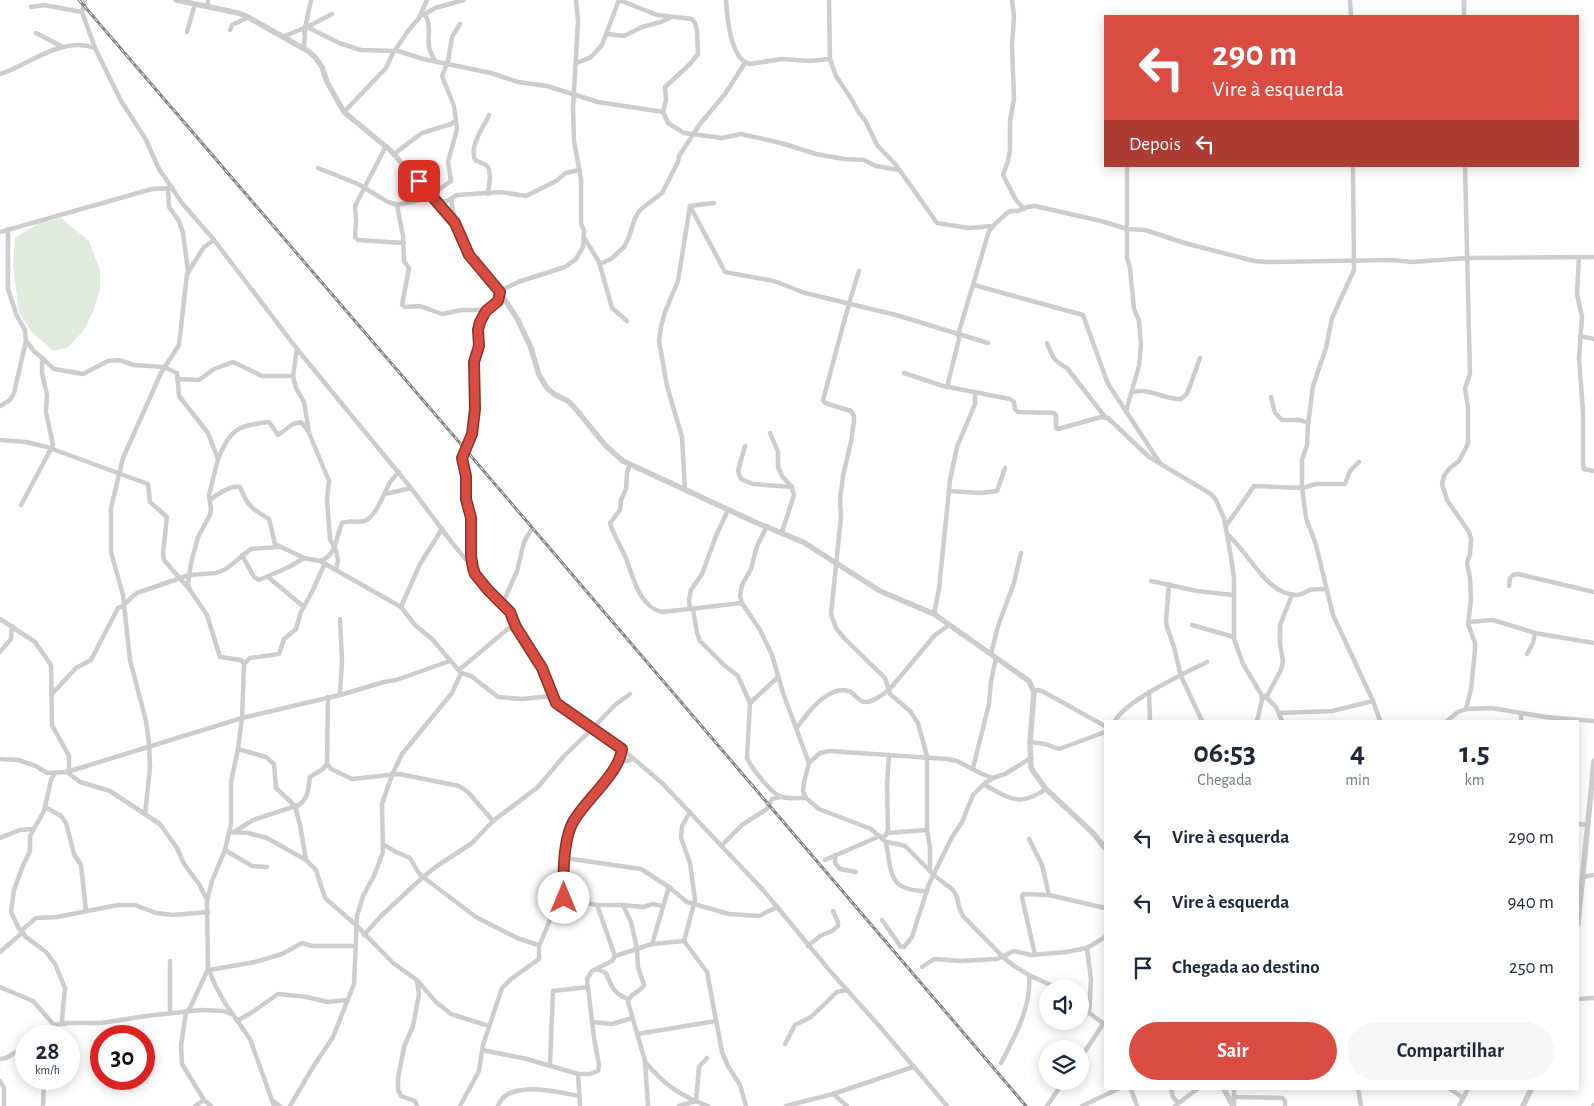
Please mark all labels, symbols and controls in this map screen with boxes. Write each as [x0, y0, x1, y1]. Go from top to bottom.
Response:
icon: left [1129, 35, 1194, 100]
text: 290 m [1212, 37, 1297, 72]
text: Vire à esquerda [1212, 78, 1344, 100]
icon: left [1191, 130, 1219, 158]
text: Depois [1129, 135, 1181, 154]
pin [398, 160, 440, 202]
icon: arrive [405, 167, 433, 195]
text: 06:53 [1193, 738, 1256, 768]
text: 4 [1350, 738, 1365, 768]
text: 1.5 [1459, 738, 1490, 768]
text: Chegada [1197, 772, 1252, 788]
text: min [1345, 772, 1370, 788]
text: km [1464, 772, 1485, 788]
icon: left [1129, 824, 1157, 852]
text: Vire à esquerda [1172, 828, 1289, 847]
text: 290 m [1508, 828, 1554, 847]
position arrow [537, 871, 589, 923]
icon: left [1129, 889, 1157, 917]
text: Vire à esquerda [1172, 893, 1289, 912]
text: 940 m [1508, 893, 1554, 912]
icon: arrive [1129, 954, 1157, 982]
text: Chegada ao destino [1172, 958, 1320, 977]
text: 250 m [1509, 958, 1554, 977]
map controls [1039, 980, 1089, 1090]
button: sound [1039, 980, 1089, 1030]
button: Sair [1129, 1022, 1337, 1080]
button: Compartilhar [1347, 1022, 1554, 1080]
speed limit sign: 30 [90, 1025, 155, 1090]
text: 28 [35, 1039, 60, 1064]
button: layers [1039, 1040, 1089, 1090]
text: km/h [35, 1064, 60, 1076]

